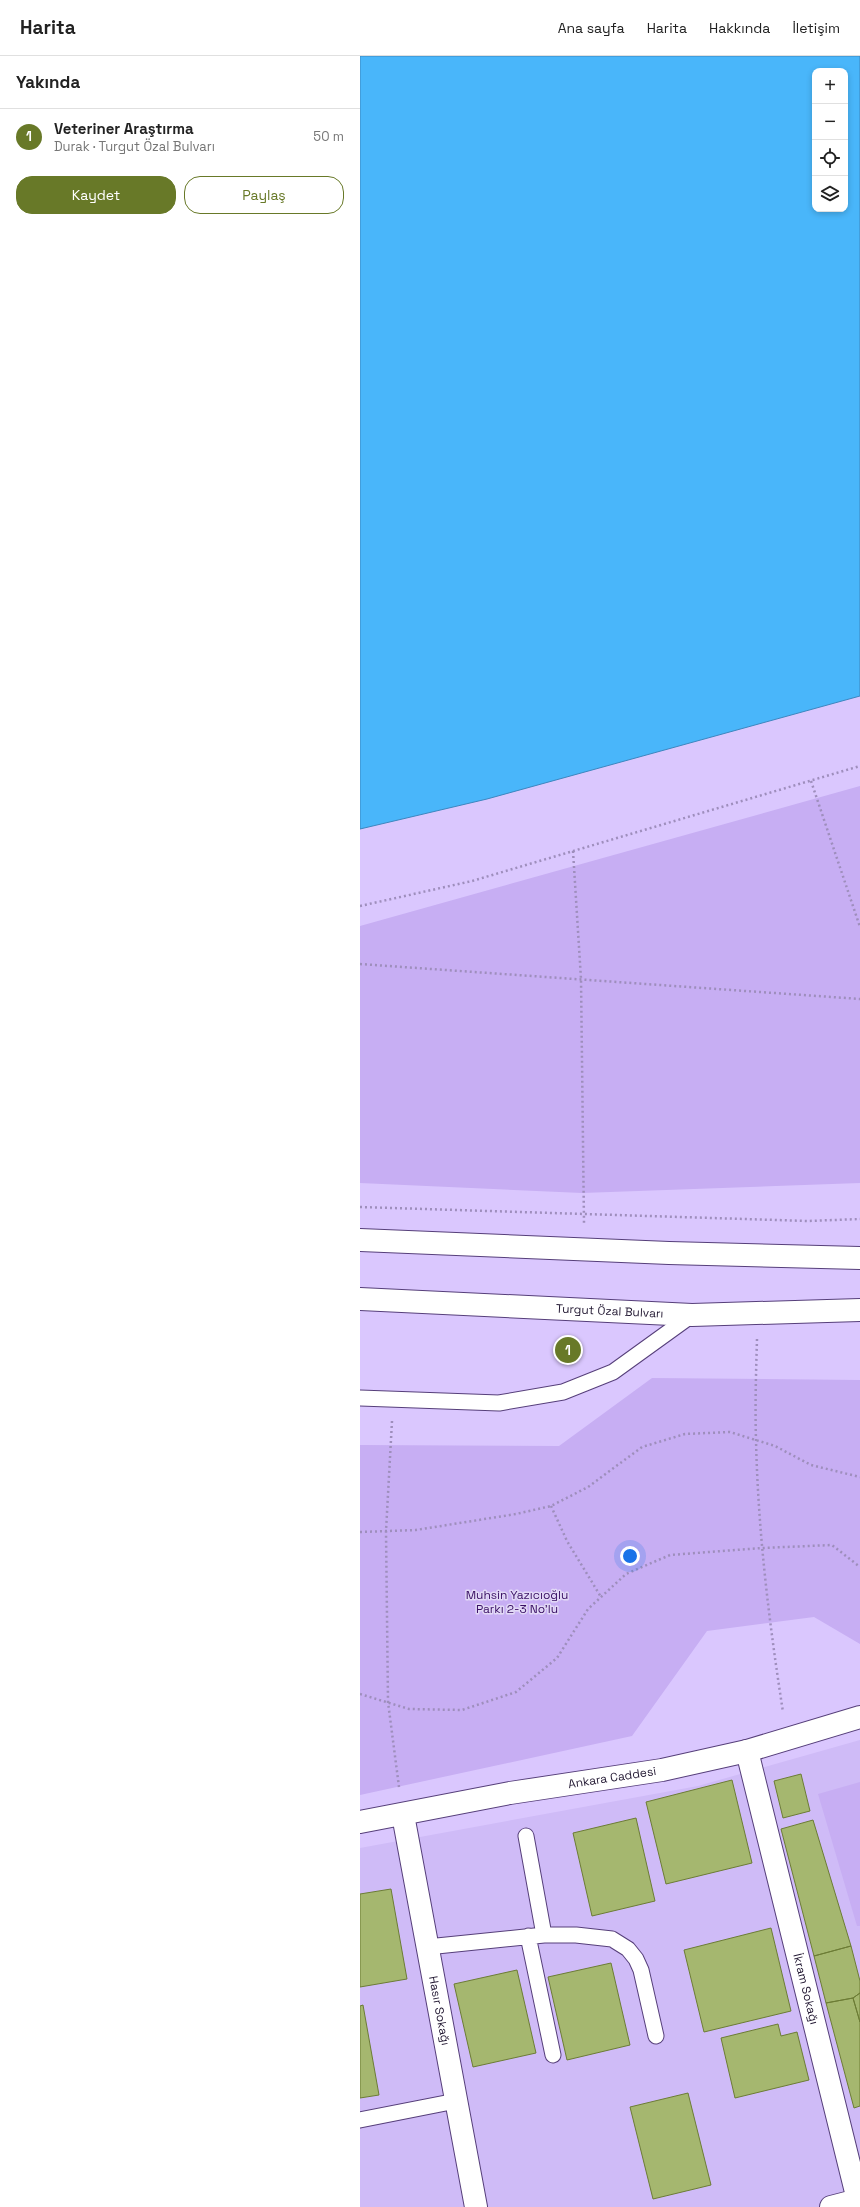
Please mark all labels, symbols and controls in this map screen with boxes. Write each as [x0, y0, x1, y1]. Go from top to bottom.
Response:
text: Harita [20, 15, 76, 40]
text: Ana sayfa [558, 19, 625, 37]
text: Harita [647, 19, 687, 37]
text: Hakkında [709, 19, 770, 37]
text: İletişim [792, 19, 840, 37]
map controls [812, 68, 848, 212]
button: + [812, 68, 848, 104]
text: Yakında [16, 71, 80, 93]
button: − [812, 104, 848, 140]
text: Veteriner Araştırma [54, 119, 194, 138]
text: 1 [26, 128, 32, 145]
text: 50 m [313, 128, 344, 145]
text: Durak · Turgut Özal Bulvarı [54, 138, 215, 155]
button: locate [812, 140, 848, 176]
button: Kaydet [16, 176, 176, 214]
button: Paylaş [184, 176, 344, 214]
button: layers [812, 176, 848, 212]
street label: Turgut Özal Bulvarı [556, 1300, 664, 1322]
pin: 1 [555, 1335, 581, 1365]
your location [620, 1546, 640, 1566]
park label: Muhsin Yazıcıoğlu Parkı 2-3 No'lu [466, 1587, 568, 1617]
street label: Ankara Caddesi [567, 1763, 657, 1792]
street label: İkram Sokağı [789, 1952, 822, 2026]
street label: Hasır Sokağı [425, 1975, 454, 2047]

